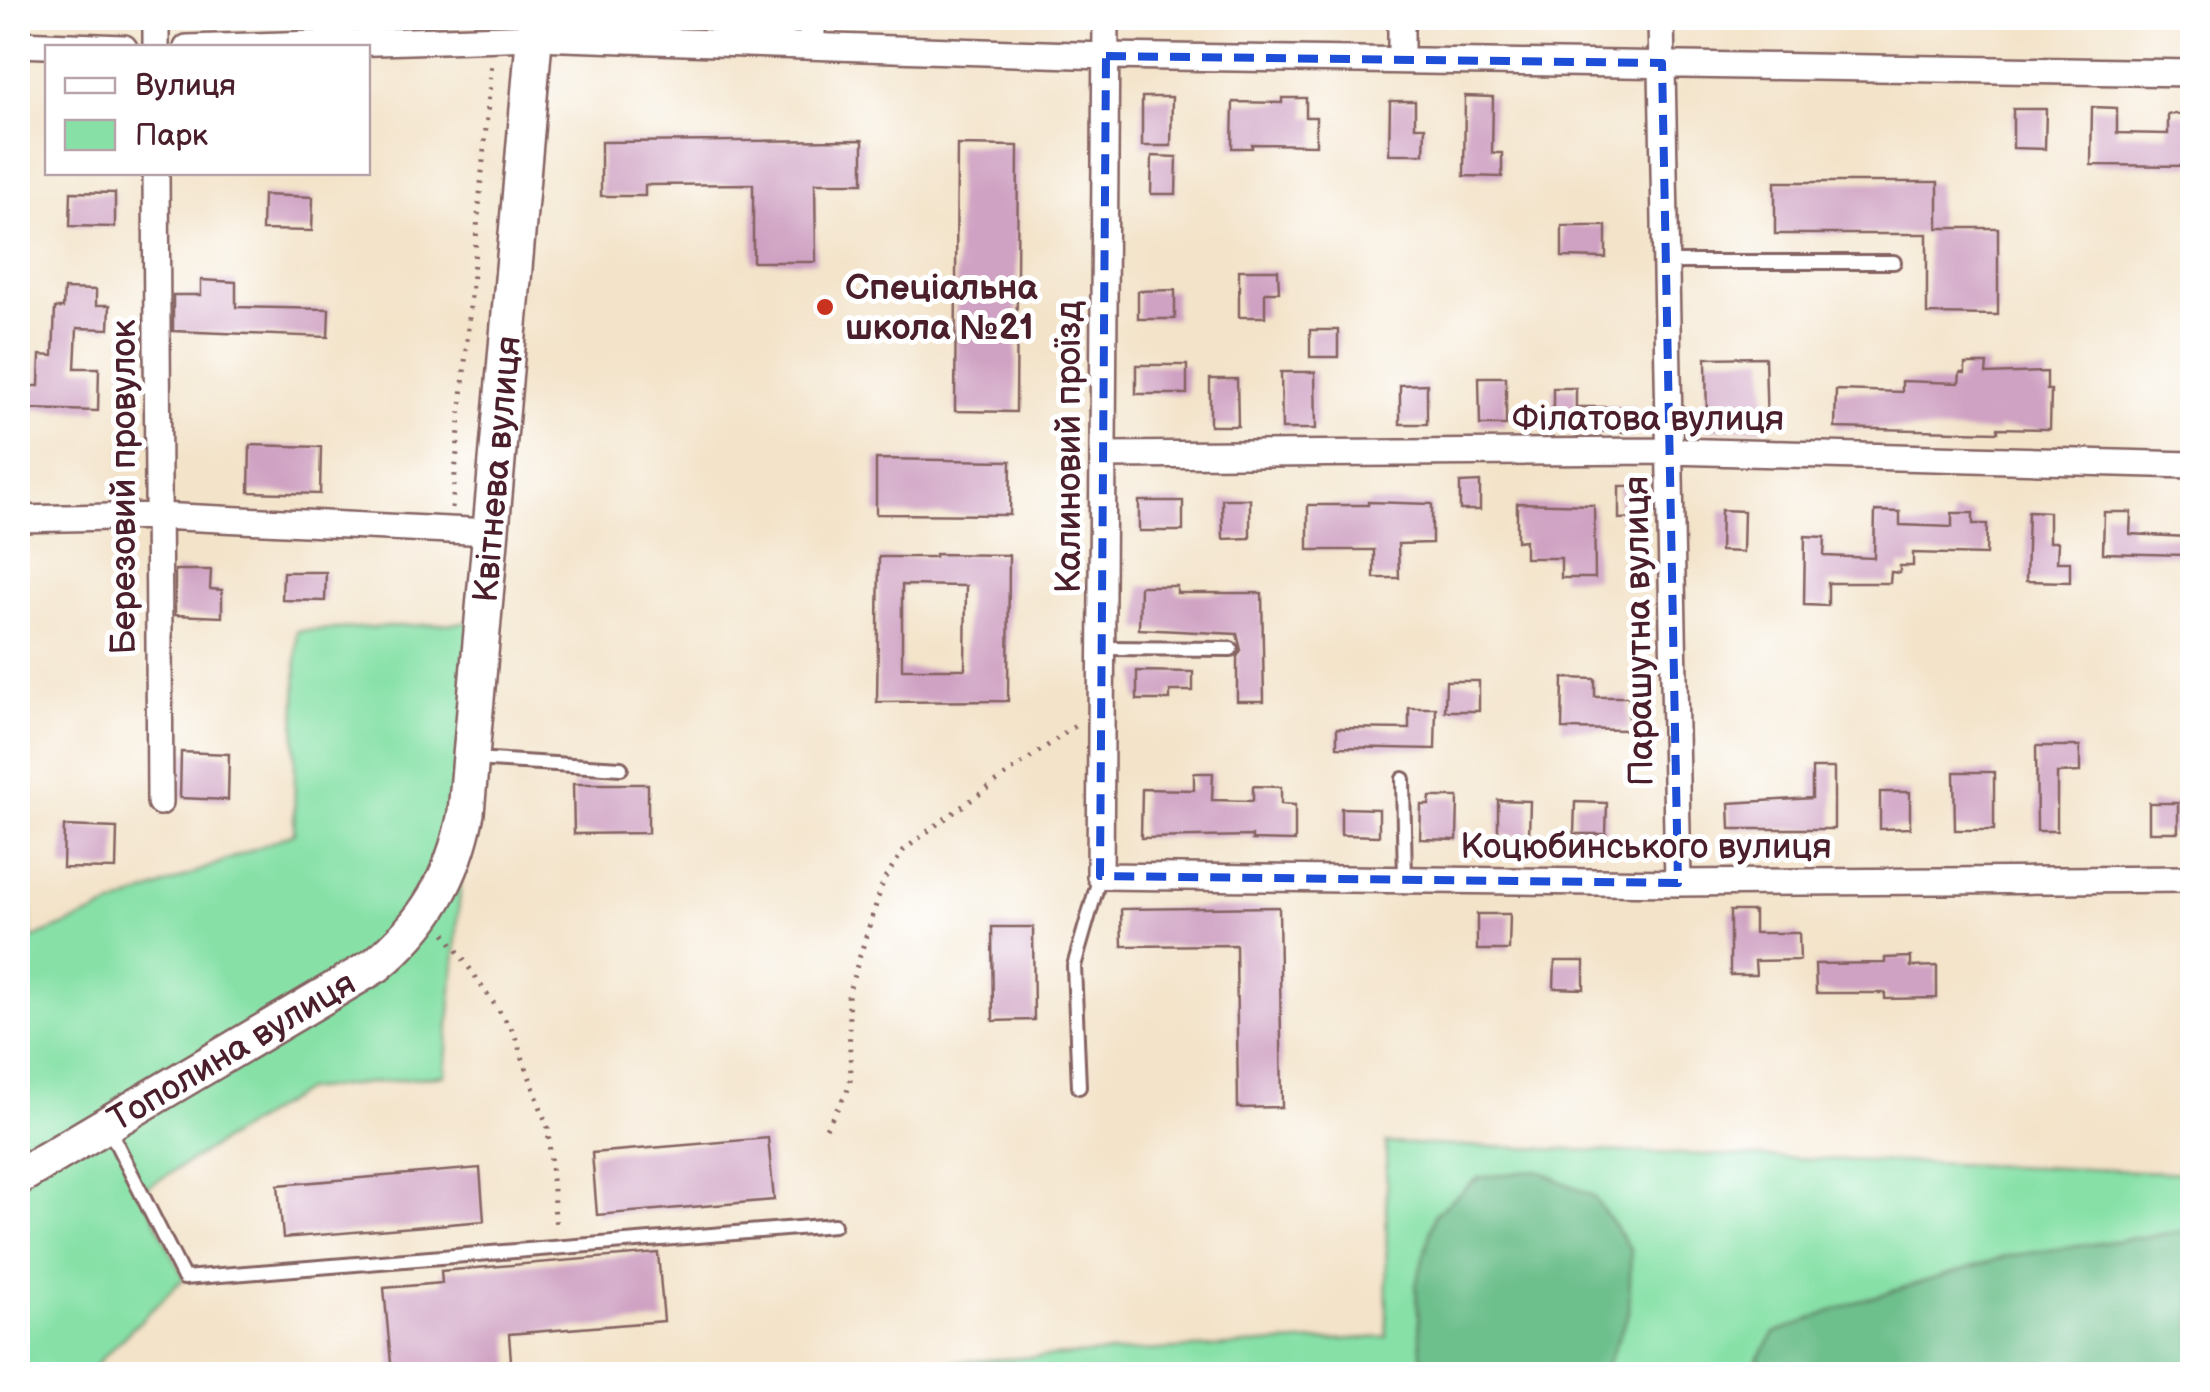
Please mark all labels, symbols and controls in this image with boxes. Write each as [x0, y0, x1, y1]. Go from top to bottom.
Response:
legend [45, 45, 370, 175]
text: Вулиця [135, 68, 236, 104]
text: Парк [135, 118, 208, 154]
place label: Спеціальна школа №21 [845, 267, 1038, 350]
marker: Спеціальна школа №21 [814, 296, 836, 318]
street label: Калиновий проїзд [1048, 301, 1091, 593]
street label: Березовий провулок [103, 319, 146, 654]
street label: Квітнева вулиця [465, 334, 531, 604]
street label: Філатова вулиця [1512, 398, 1784, 441]
street label: Парашутна вулиця [1615, 475, 1664, 787]
street label: Коцюбинського вулиця [1460, 826, 1832, 869]
street label: Тополина вулиця [101, 962, 364, 1142]

